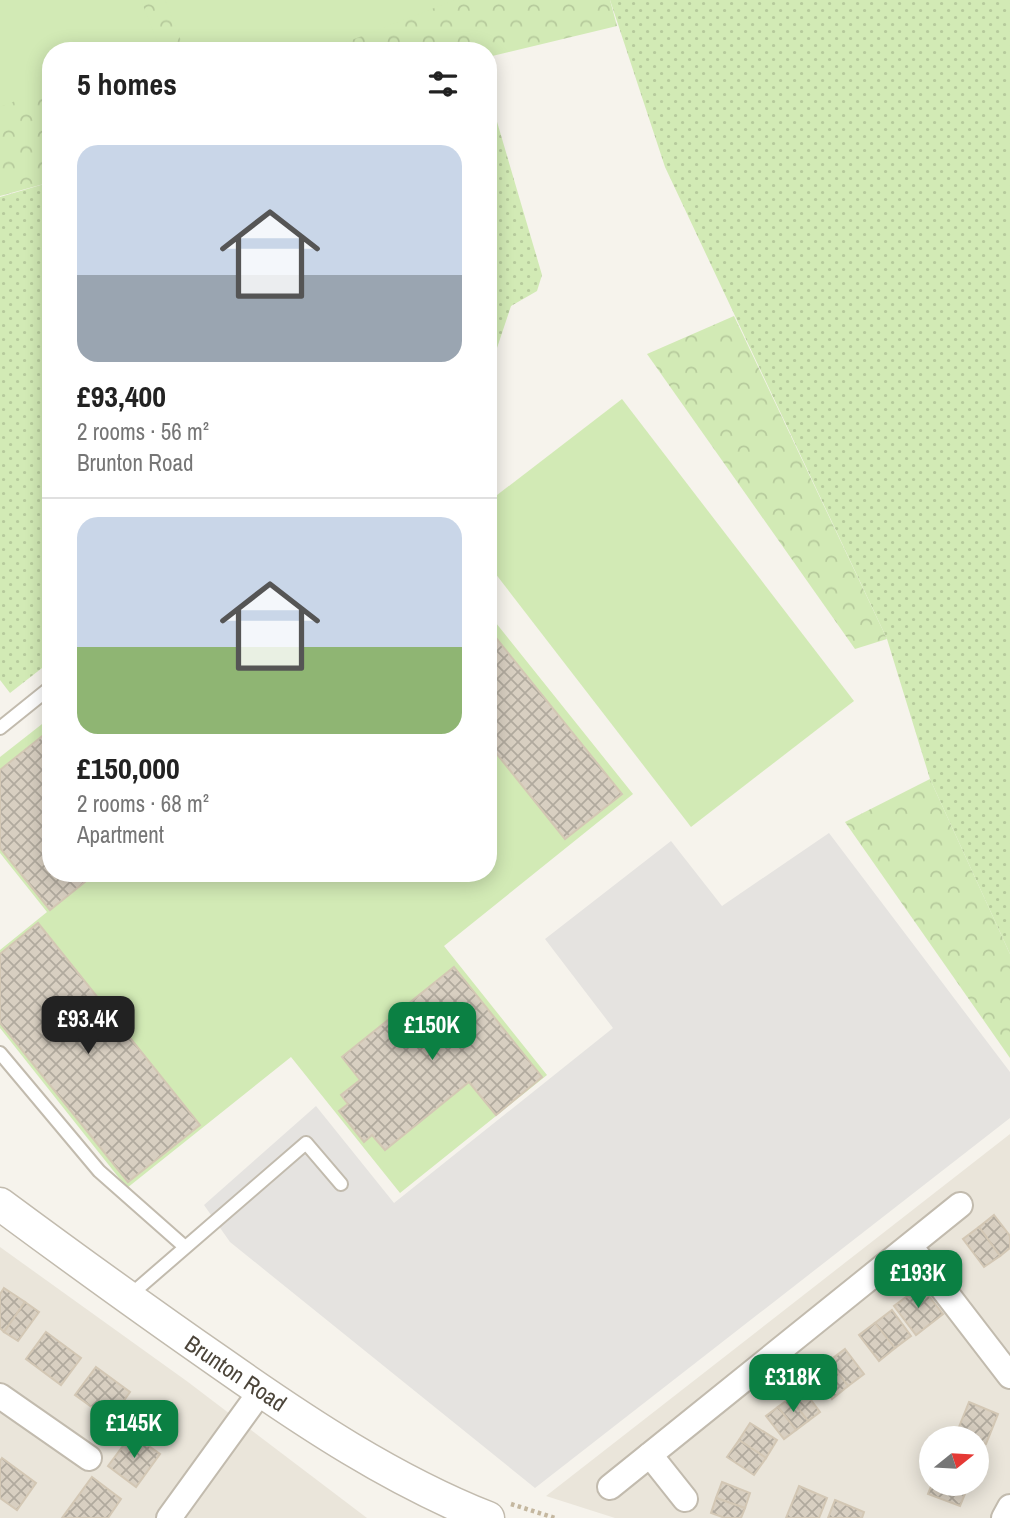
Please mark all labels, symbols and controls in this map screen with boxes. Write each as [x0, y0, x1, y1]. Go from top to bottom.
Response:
text: 5 homes [77, 64, 177, 104]
icon: filters [424, 65, 462, 103]
icon: home [207, 191, 333, 317]
text: £93,400 [77, 376, 166, 416]
text: 2 rooms · 56 m² [77, 416, 209, 447]
text: Brunton Road [77, 447, 193, 478]
icon: home [207, 563, 333, 689]
text: £150,000 [77, 748, 180, 788]
text: 2 rooms · 68 m² [77, 788, 209, 819]
text: Apartment [77, 819, 164, 850]
pin: £93.4K [31, 996, 145, 1056]
pin: £150K [383, 1002, 481, 1062]
text: £93.4K [58, 1003, 118, 1034]
text: £150K [404, 1009, 460, 1040]
pin: £193K [869, 1250, 967, 1310]
text: £193K [890, 1257, 946, 1288]
street label: Brunton Road [179, 1328, 293, 1418]
pin: £318K [744, 1354, 842, 1414]
text: £318K [765, 1361, 821, 1392]
pin: £145K [85, 1400, 183, 1460]
text: £145K [106, 1407, 162, 1438]
north arrow [919, 1426, 989, 1496]
map controls [919, 1426, 989, 1496]

